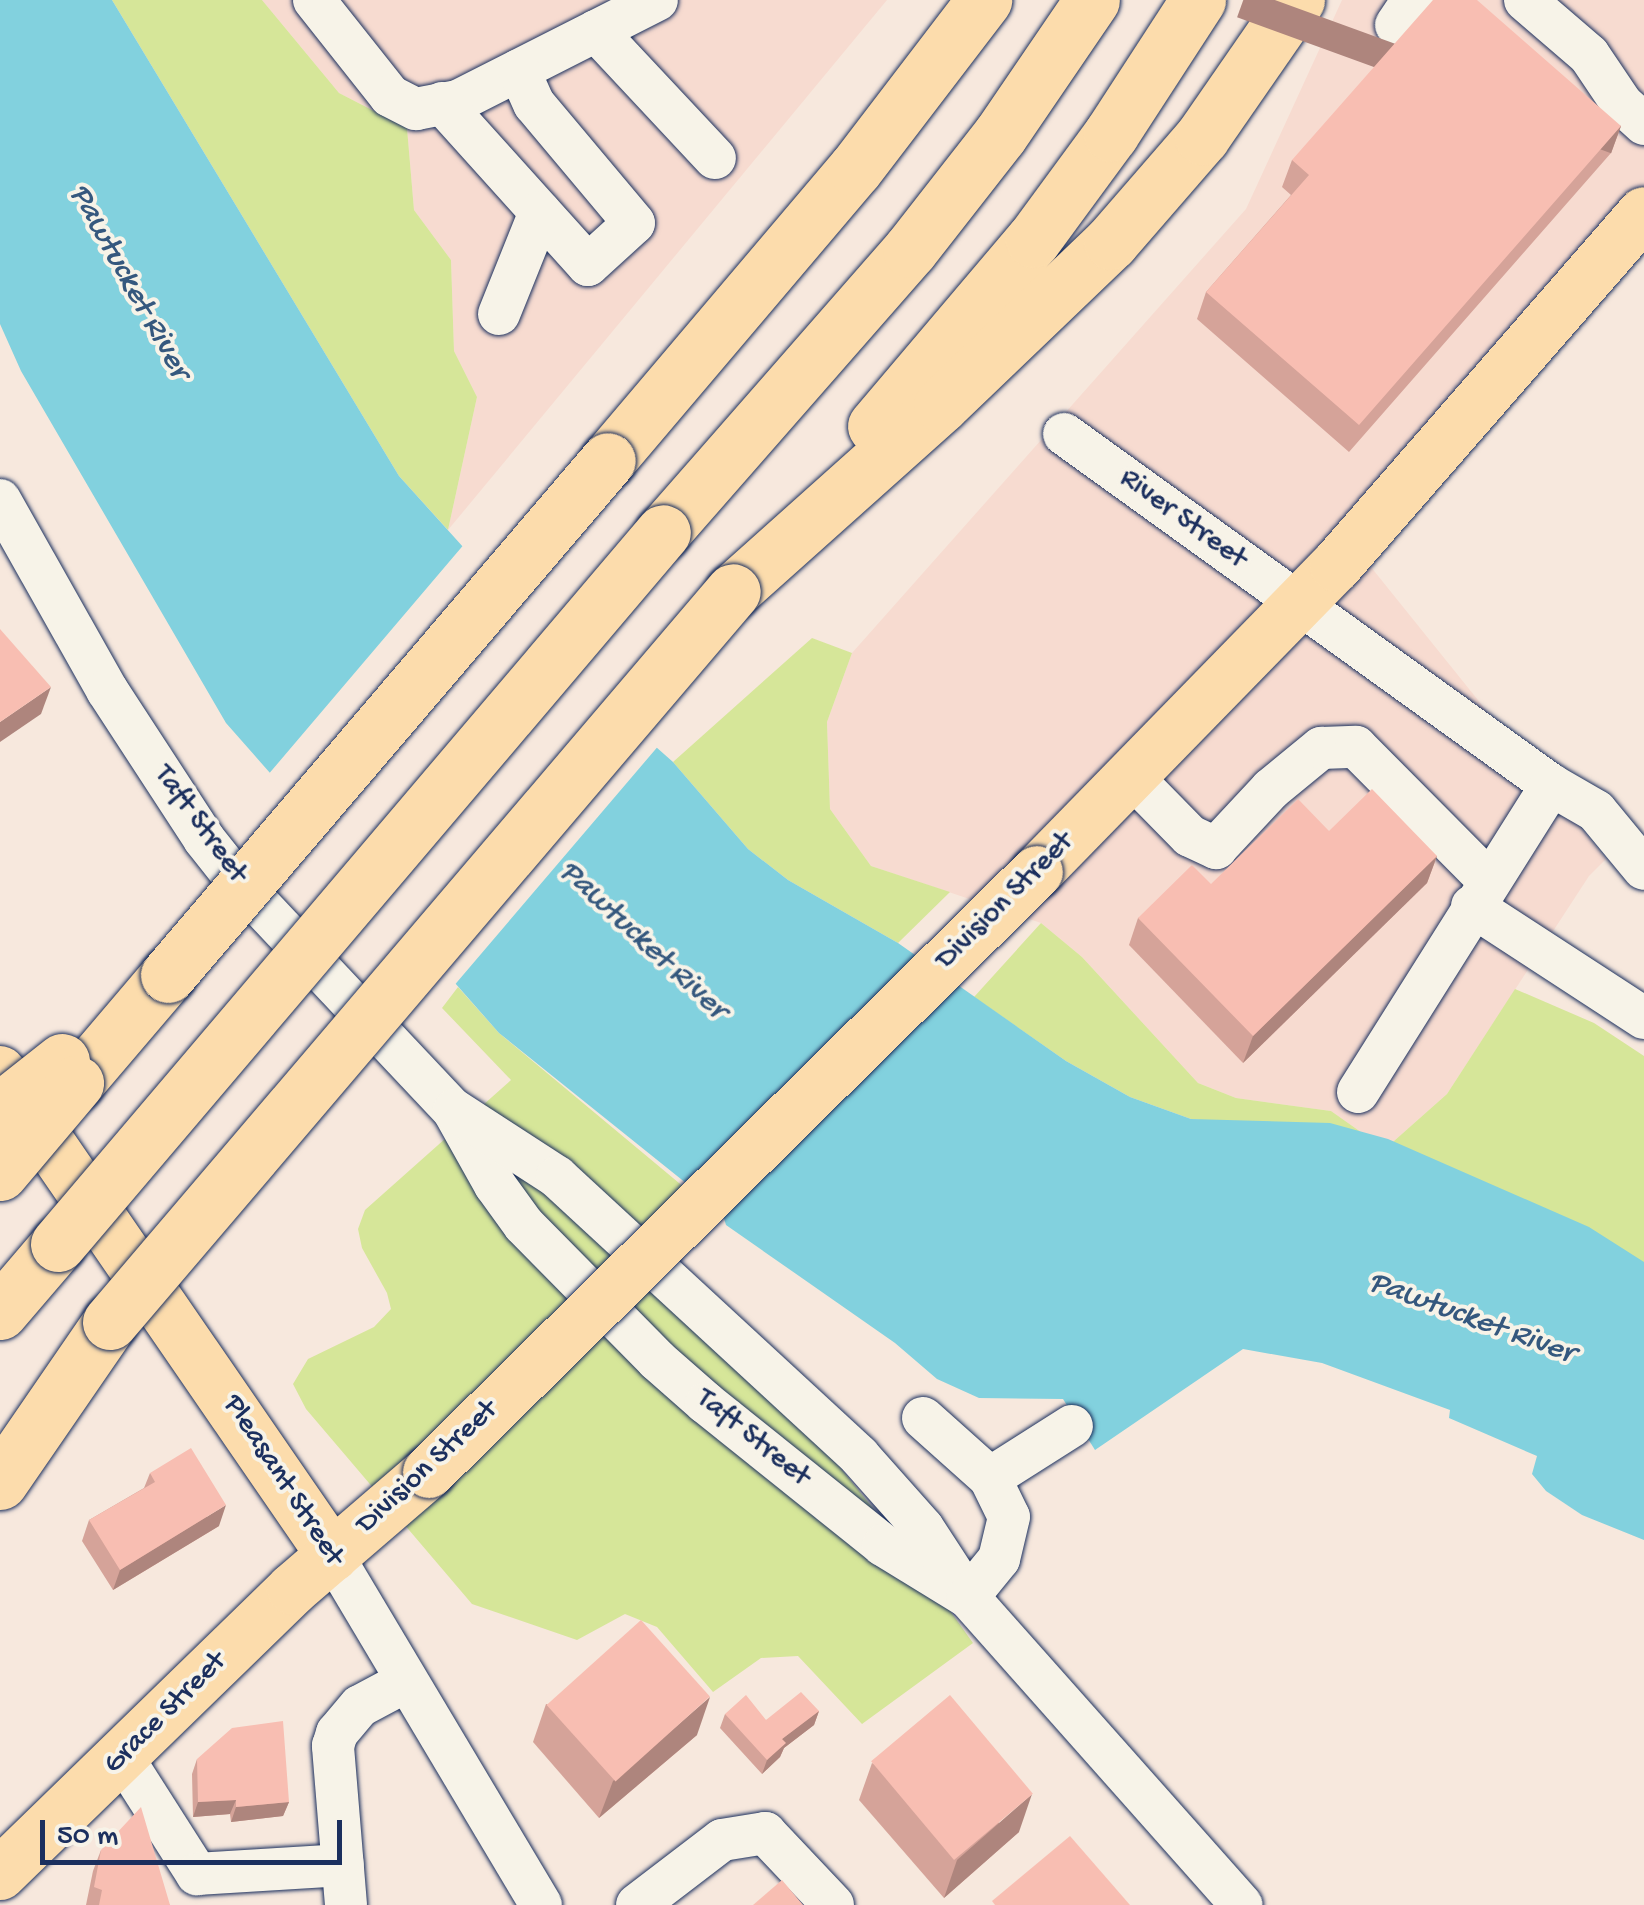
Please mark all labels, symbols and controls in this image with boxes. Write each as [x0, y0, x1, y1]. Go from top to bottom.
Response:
water label: Pawtucket River [59, 178, 197, 386]
street label: River Street [1111, 462, 1253, 578]
street label: Taft Street [144, 759, 254, 891]
street label: Division Street [930, 826, 1082, 978]
water label: Pawtucket River [550, 853, 734, 1029]
water label: Pawtucket River [1363, 1264, 1579, 1374]
street label: Taft Street [688, 1382, 816, 1496]
street label: Pleasant Street [213, 1389, 351, 1573]
street label: Division Street [350, 1393, 506, 1543]
street label: Grace Street [97, 1645, 235, 1783]
scale bar [45, 1800, 348, 1862]
text: 50 m [57, 1820, 118, 1855]

